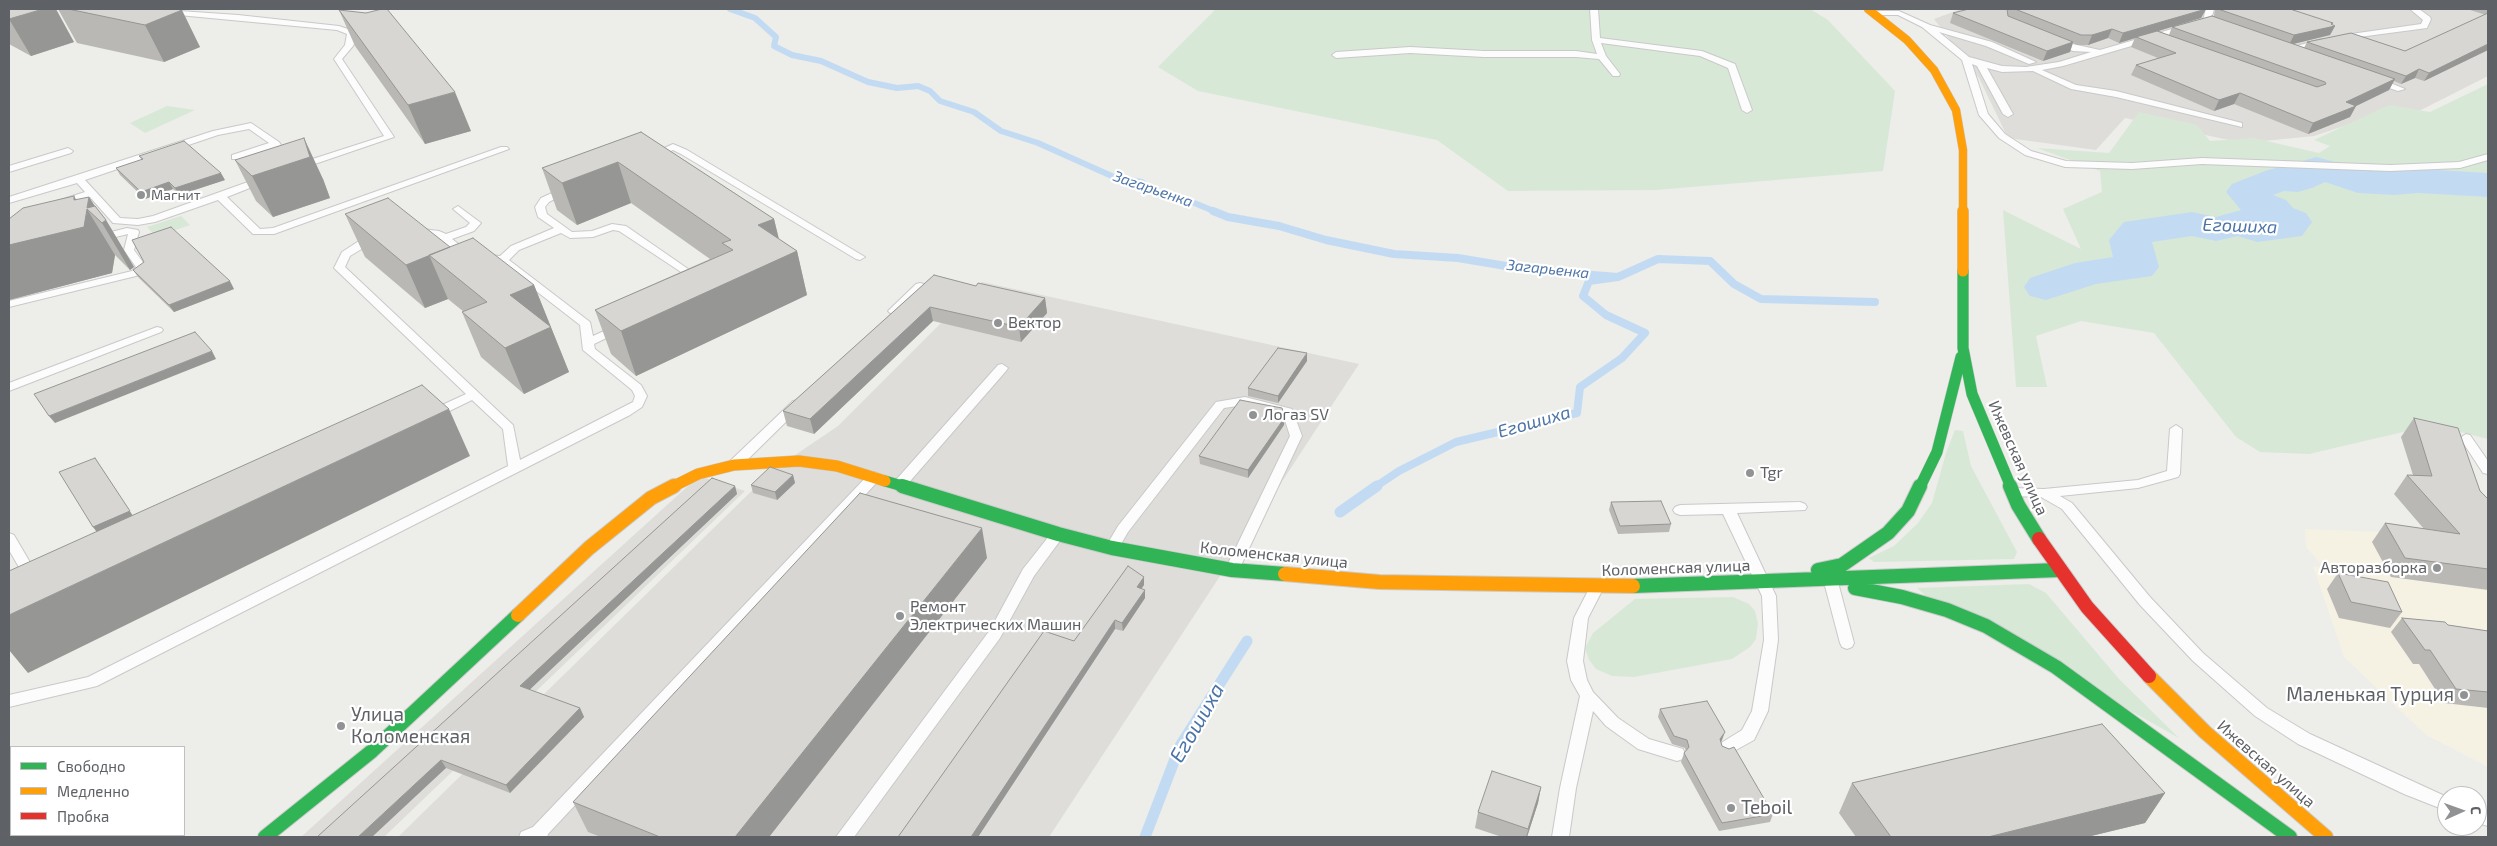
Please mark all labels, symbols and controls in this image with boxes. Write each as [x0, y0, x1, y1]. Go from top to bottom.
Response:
water label: Загарьенка [1111, 167, 1195, 211]
place label: Магнит [151, 187, 201, 203]
marker: Магнит [135, 189, 147, 201]
water label: Егошиха [2202, 214, 2278, 238]
water label: Загарьенка [1506, 256, 1590, 282]
place label: Вектор [1008, 313, 1061, 333]
marker: Вектор [992, 317, 1004, 329]
street label: Ижевская улица [1984, 398, 2052, 518]
water label: Егошиха [1495, 401, 1573, 443]
place label: Логаз SV [1263, 405, 1329, 425]
marker: Логаз SV [1247, 409, 1259, 421]
place label: Tgr [1760, 463, 1783, 483]
marker: Tgr [1744, 467, 1756, 479]
street label: Коломенская улица [1199, 538, 1349, 572]
street label: Коломенская улица [1601, 556, 1751, 580]
place label: Авторазборка [2320, 558, 2427, 578]
marker: Авторазборка [2431, 562, 2443, 574]
place label: Ремонт Электрических Машин [910, 597, 1081, 635]
marker: Ремонт Электрических Машин [894, 610, 906, 622]
water label: Егошиха [1164, 679, 1230, 767]
place label: Маленькая Турция [2286, 684, 2454, 706]
marker: Маленькая Турция [2458, 689, 2470, 701]
place label: Улица Коломенская [351, 704, 470, 748]
street label: Ижевская улица [2213, 716, 2319, 812]
marker: Улица Коломенская [335, 720, 347, 732]
legend [10, 746, 185, 836]
text: Свободно [57, 757, 126, 775]
text: Медленно [57, 782, 130, 800]
north arrow [2437, 786, 2487, 836]
place label: Teboil [1741, 797, 1792, 819]
marker: Teboil [1725, 802, 1737, 814]
text: С [2468, 806, 2485, 815]
text: Пробка [57, 807, 109, 825]

